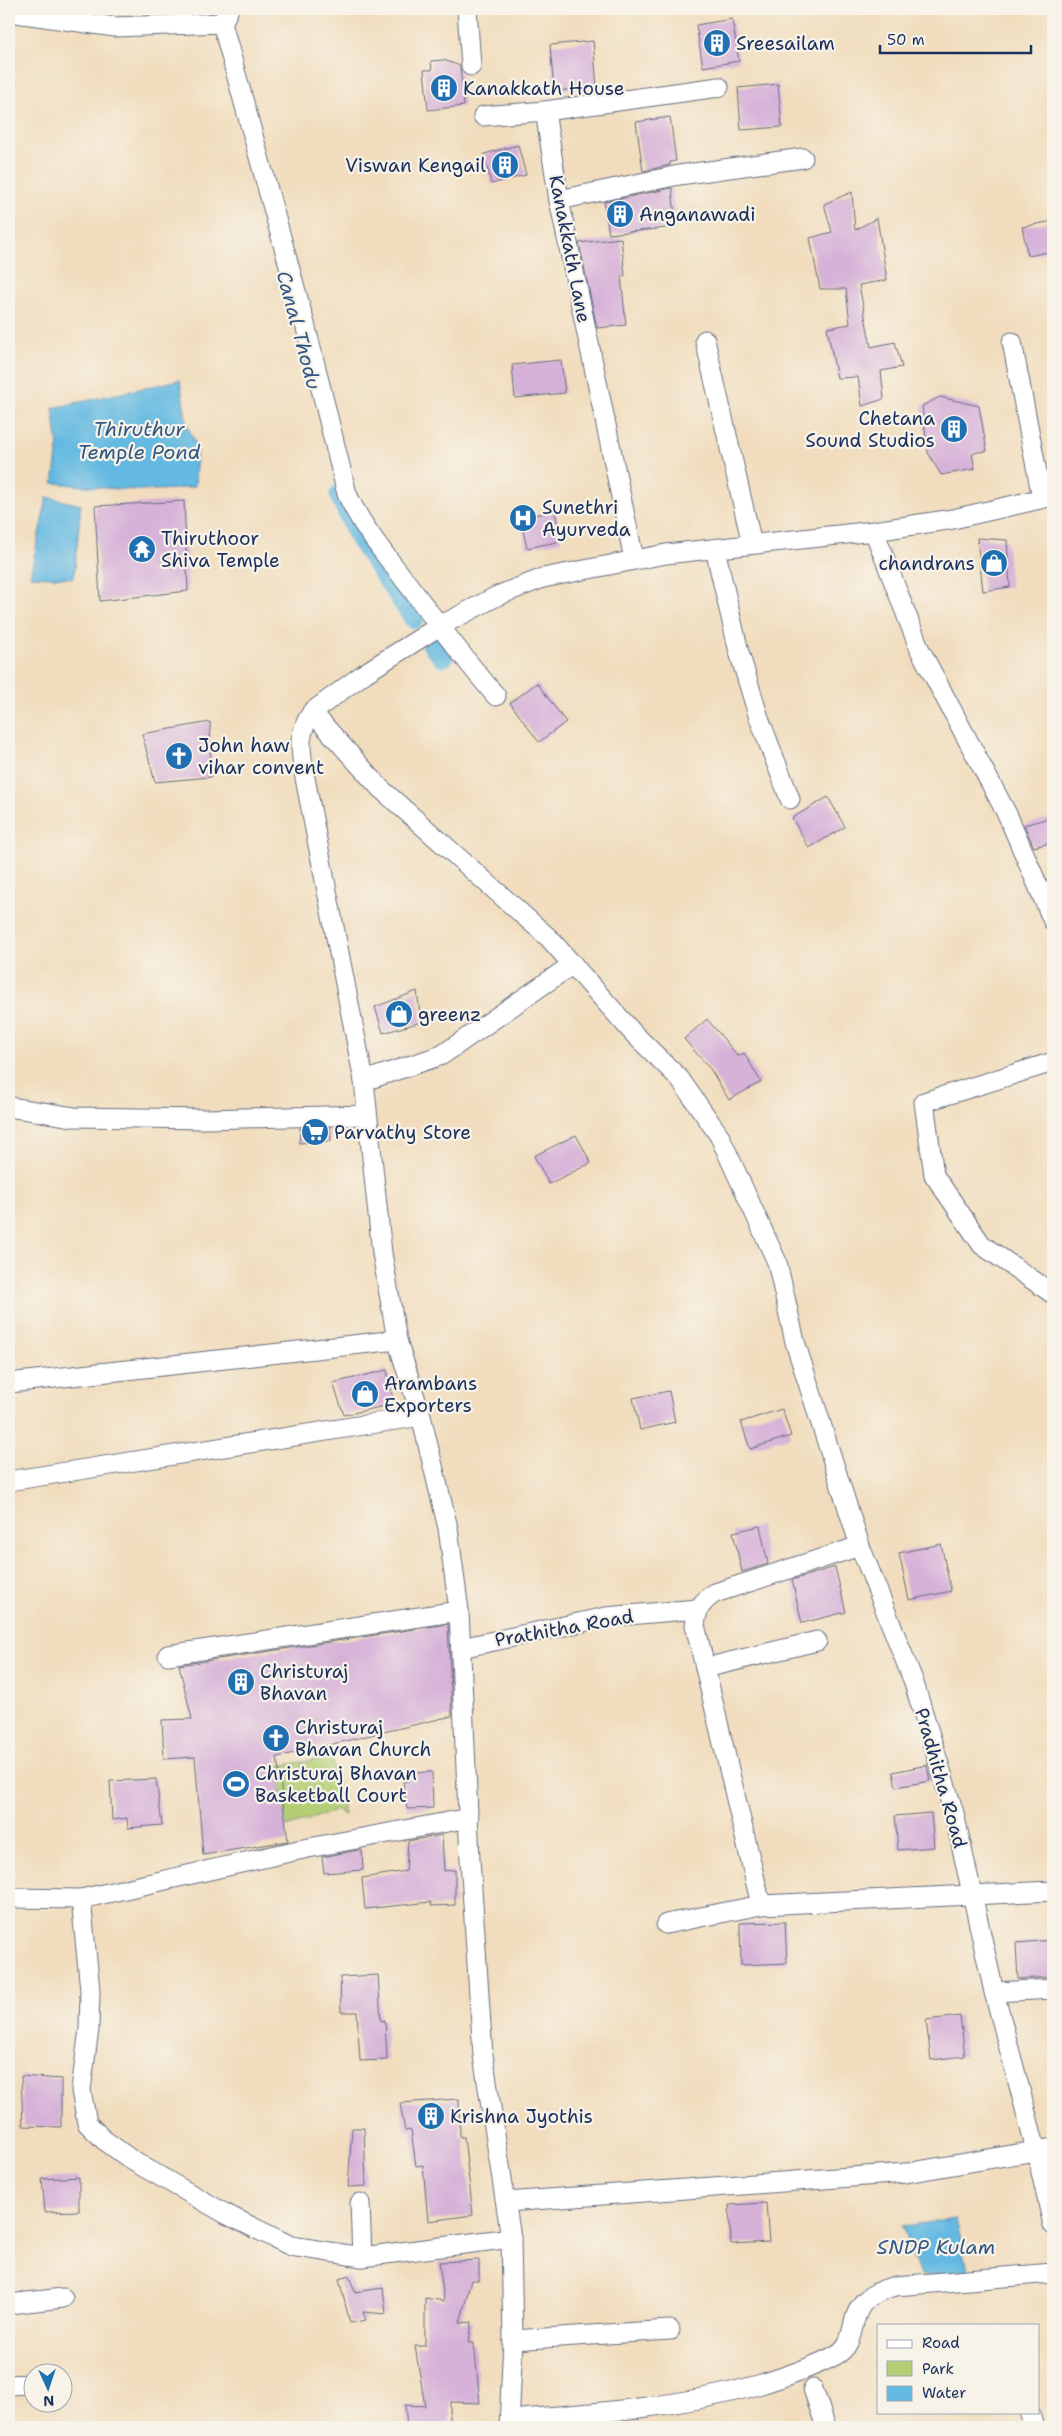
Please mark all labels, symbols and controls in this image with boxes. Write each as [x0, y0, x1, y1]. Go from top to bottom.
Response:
scale bar [880, 22, 1031, 54]
building icon: Sreesailam [702, 28, 732, 58]
text: 50 m [887, 30, 925, 50]
place label: Sreesailam [736, 31, 835, 56]
building icon: Kanakkath House [429, 73, 459, 103]
place label: Kanakkath House [463, 76, 625, 101]
building icon: Viswan Kengail [490, 150, 520, 180]
place label: Viswan Kengail [345, 153, 486, 178]
street label: Kanakkath Lane [543, 173, 597, 325]
building icon: Anganawadi [605, 199, 635, 229]
place label: Anganawadi [639, 202, 756, 227]
water label: Canal Thodu [271, 268, 327, 392]
place label: Chetana Sound Studios [805, 406, 935, 453]
building icon: Chetana Sound Studios [939, 414, 969, 444]
water label: Thiruthur Temple Pond [78, 416, 201, 465]
place label: Sunethri Ayurveda [542, 495, 631, 542]
hospital icon: Sunethri Ayurveda [508, 503, 538, 533]
place label: Thiruthoor Shiva Temple [161, 526, 280, 573]
temple icon: Thiruthoor Shiva Temple [127, 534, 157, 564]
shop icon: chandrans [979, 548, 1009, 578]
place label: chandrans [878, 551, 975, 576]
place label: John haw vihar convent [198, 733, 324, 780]
church icon: John haw vihar convent [164, 741, 194, 771]
shop icon: greenz [384, 999, 414, 1029]
place label: greenz [418, 1002, 481, 1027]
supermarket icon: Parvathy Store [300, 1117, 330, 1147]
place label: Parvathy Store [334, 1120, 471, 1145]
place label: Arambans Exporters [384, 1371, 477, 1418]
shop icon: Arambans Exporters [350, 1379, 380, 1409]
street label: Prathitha Road [493, 1603, 635, 1653]
place label: Christuraj Bhavan [260, 1659, 348, 1706]
building icon: Christuraj Bhavan [226, 1667, 256, 1697]
street label: Pradhitha Road [909, 1705, 973, 1851]
place label: Christuraj Bhavan Church [295, 1715, 431, 1762]
church icon: Christuraj Bhavan Church [261, 1723, 291, 1753]
place label: Christuraj Bhavan Basketball Court [255, 1761, 417, 1808]
sports icon: Christuraj Bhavan Basketball Court [221, 1769, 251, 1799]
building icon: Krishna Jyothis [416, 2101, 446, 2131]
place label: Krishna Jyothis [450, 2104, 593, 2129]
water label: SNDP Kulam [877, 2234, 995, 2260]
legend [877, 2324, 1040, 2414]
text: Road [922, 2333, 960, 2353]
text: Park [922, 2359, 954, 2379]
north arrow [22, 2364, 72, 2414]
text: Water [922, 2383, 966, 2403]
text: N [43, 2392, 55, 2410]

